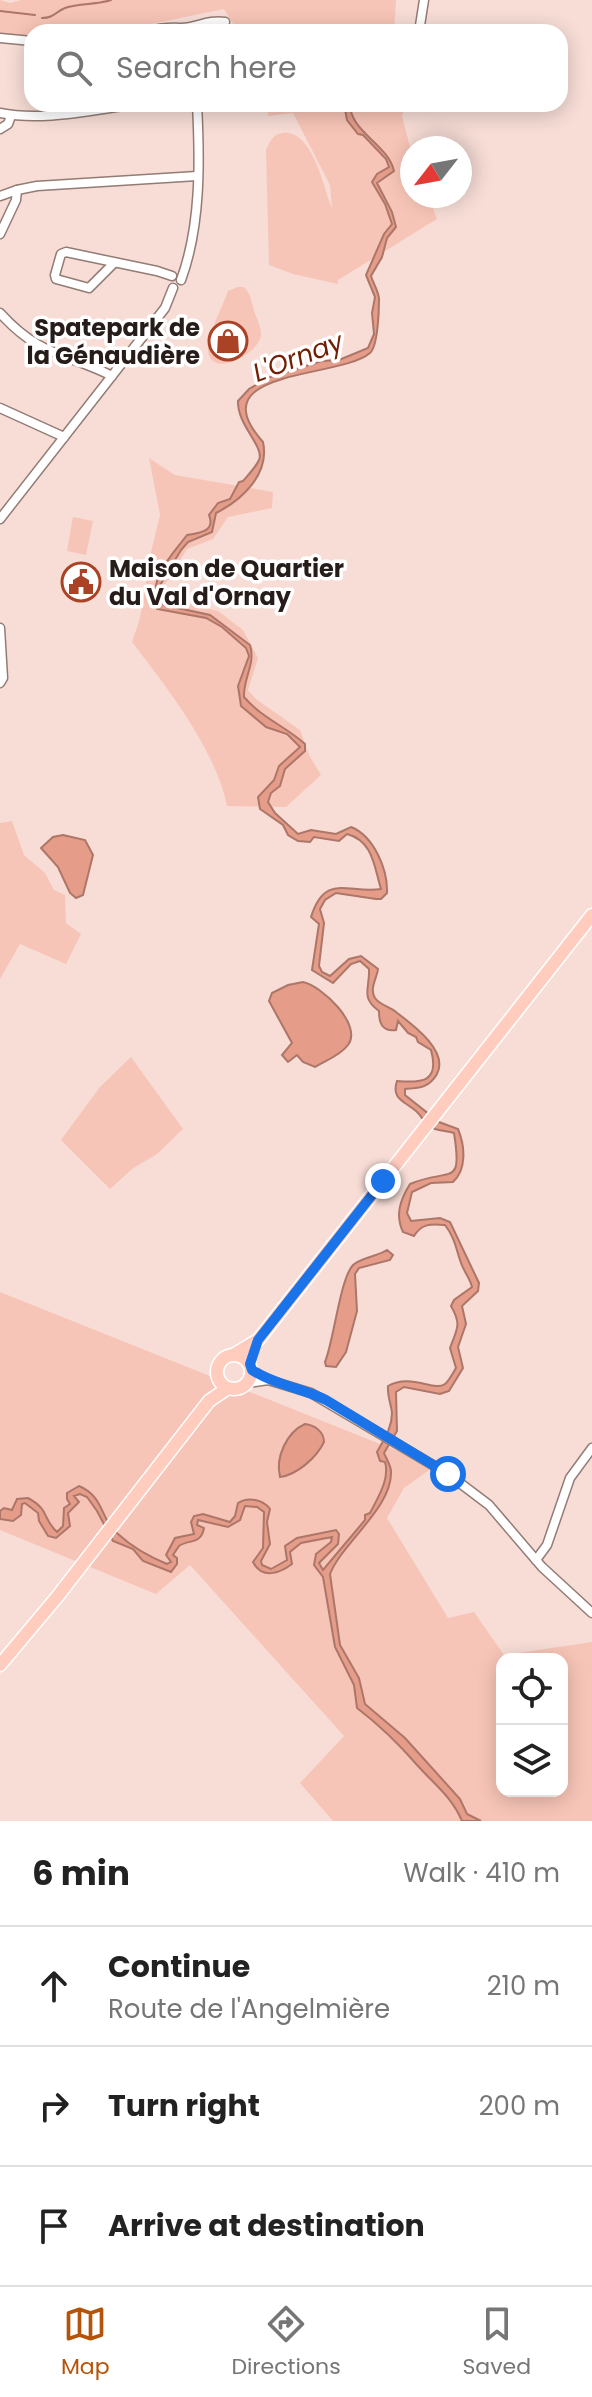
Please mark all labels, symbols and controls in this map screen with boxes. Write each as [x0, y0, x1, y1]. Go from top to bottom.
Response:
search box [24, 24, 568, 112]
icon: search [52, 46, 96, 90]
text: Search here [116, 46, 297, 89]
north arrow [400, 136, 472, 208]
place label: Spatepark de la Génaudière [27, 311, 200, 372]
shop icon: Spatepark de la Génaudière [207, 320, 249, 362]
water label: L'Ornay [248, 323, 350, 391]
place label: Maison de Quartier du Val d'Ornay [109, 552, 344, 613]
public building icon: Maison de Quartier du Val d'Ornay [60, 561, 102, 603]
route end [365, 1163, 401, 1199]
route start [430, 1456, 466, 1492]
map controls [496, 1653, 568, 1797]
button: locate [496, 1653, 568, 1725]
button: layers [496, 1725, 568, 1797]
text: 6 min [32, 1849, 130, 1897]
text: Walk · 410 m [403, 1855, 560, 1891]
text: Continue [108, 1945, 250, 1988]
icon: ahead [32, 1964, 76, 2008]
text: 210 m [487, 1968, 560, 2004]
text: Route de l'Angelmière [108, 1991, 390, 2027]
icon: right [32, 2084, 76, 2128]
text: Turn right [108, 2084, 260, 2127]
text: 200 m [479, 2088, 560, 2124]
icon: arrive [32, 2204, 76, 2248]
text: Arrive at destination [108, 2204, 425, 2247]
tab: Map [61, 2302, 110, 2383]
tab: Directions [231, 2302, 341, 2383]
tab: Saved [462, 2302, 531, 2383]

